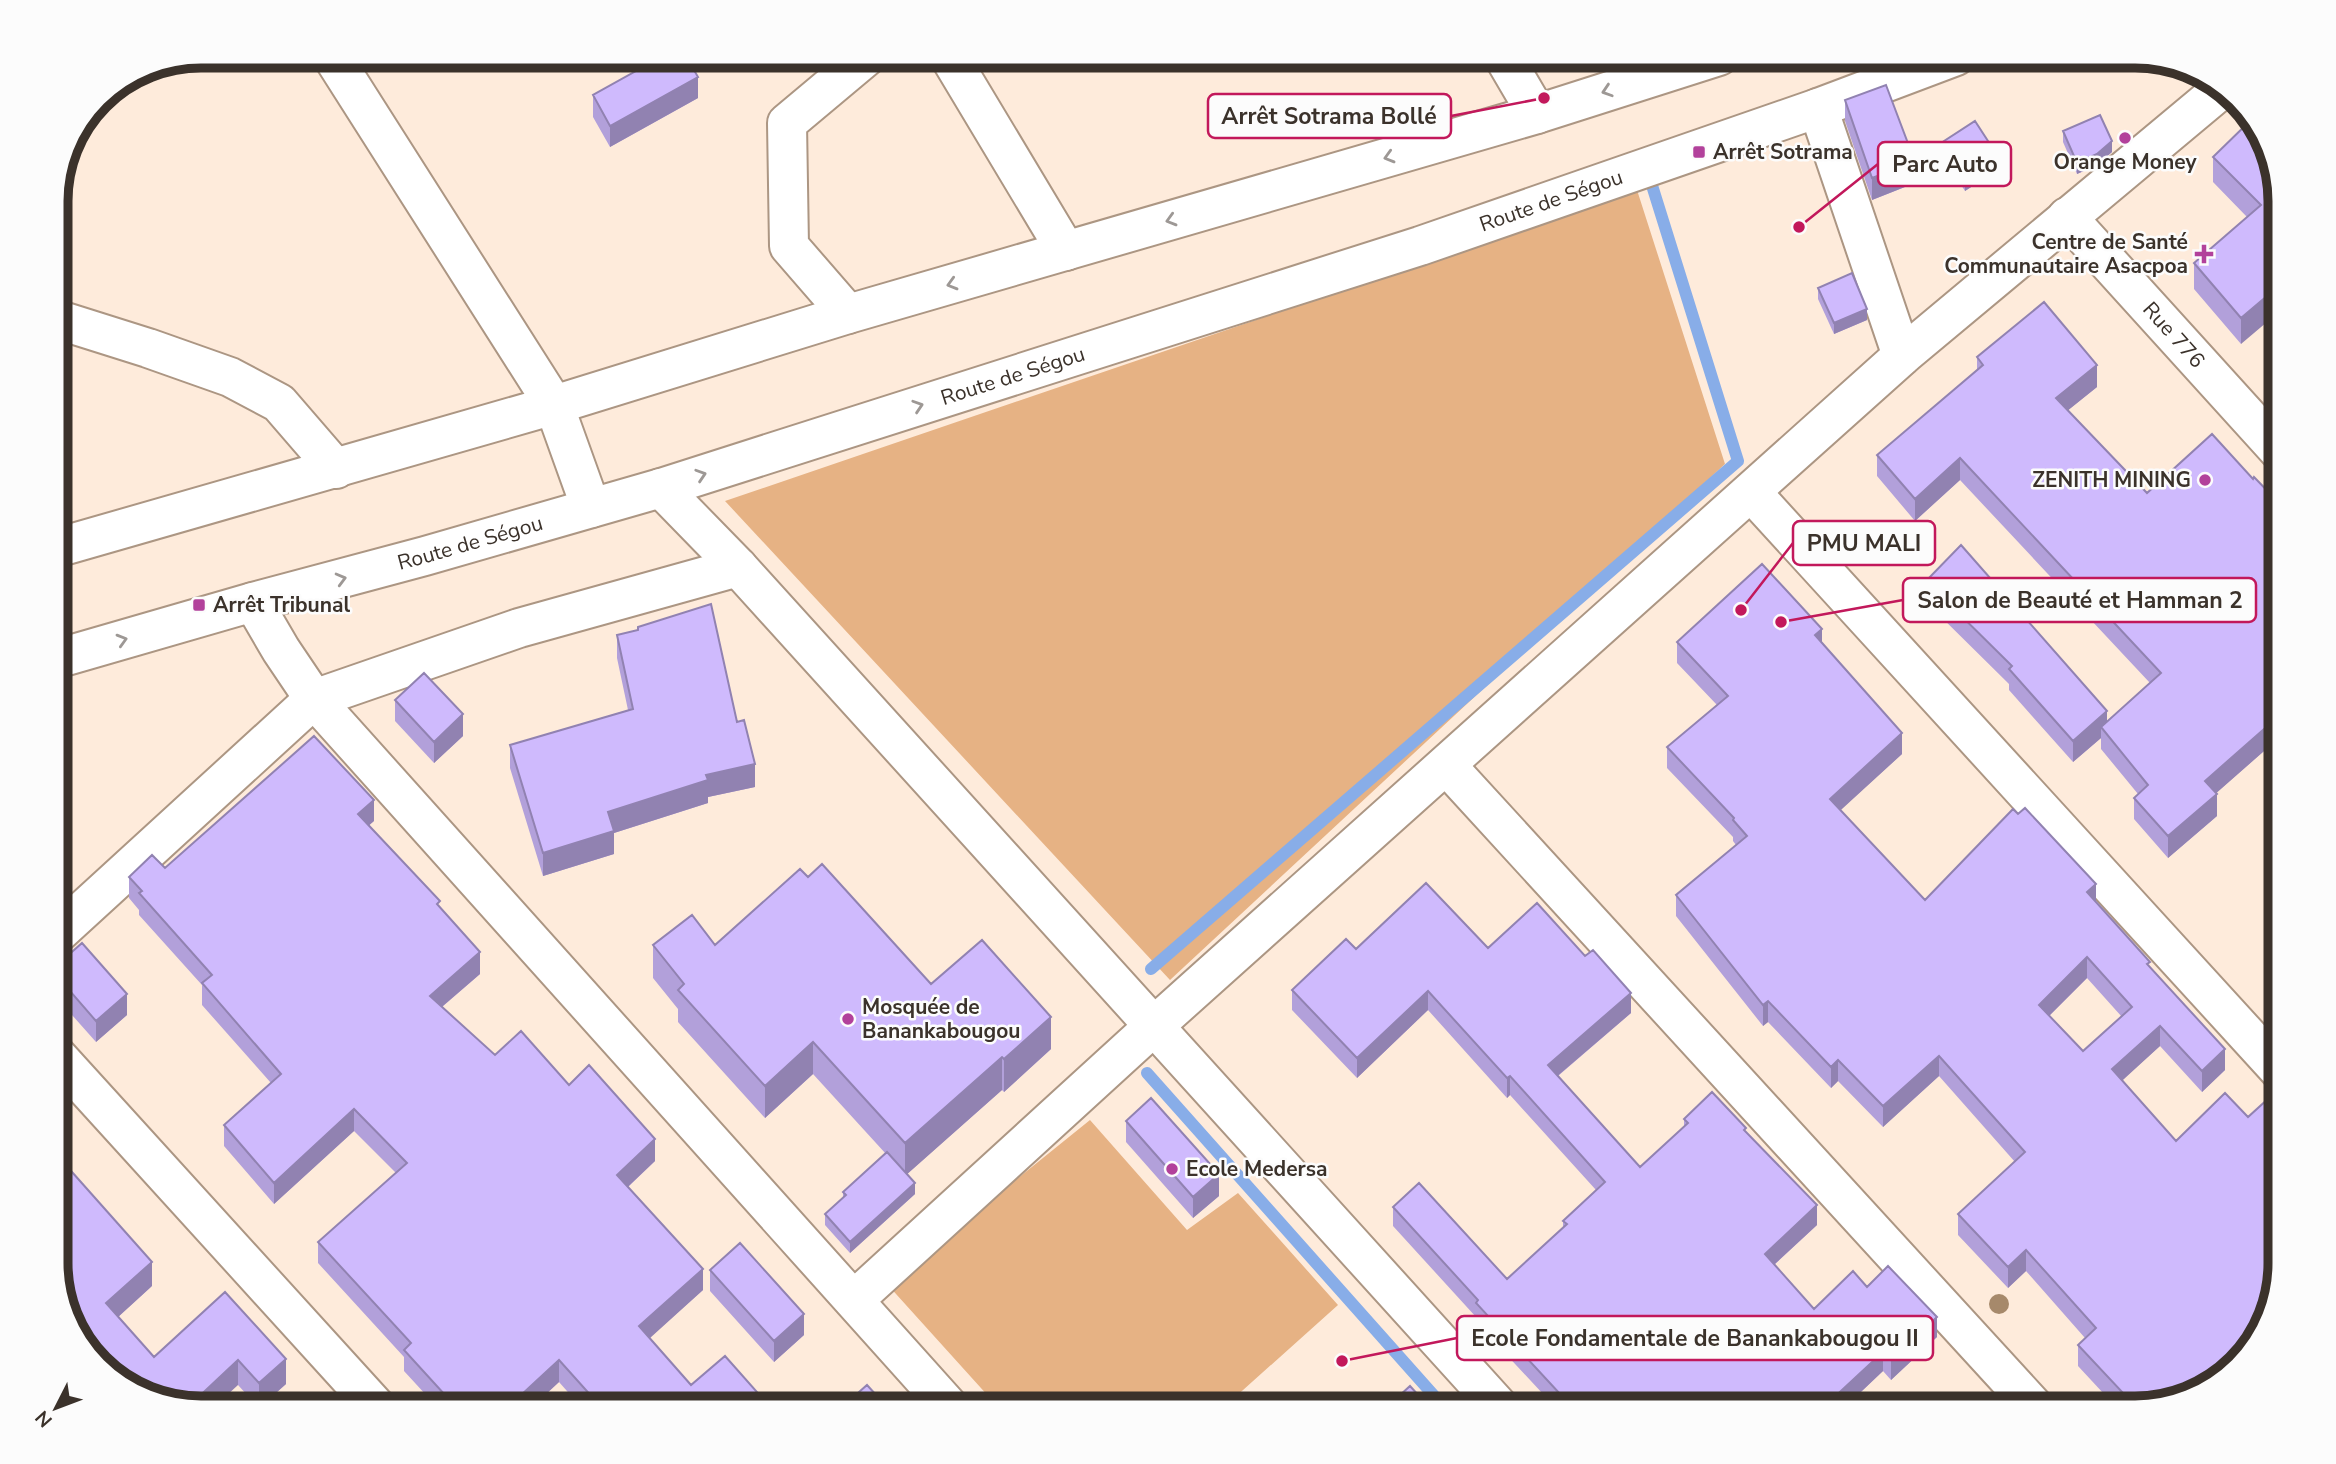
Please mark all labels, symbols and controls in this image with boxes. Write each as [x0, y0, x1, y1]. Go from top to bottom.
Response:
one-way arrow [1601, 83, 1613, 98]
callout: Arrêt Sotrama Bollé [1208, 94, 1451, 138]
text: Arrêt Sotrama Bollé [1221, 101, 1437, 132]
marker: Orange Money [2117, 130, 2133, 146]
place label: Arrêt Sotrama [1713, 138, 1853, 166]
callout: Parc Auto [1878, 142, 2011, 186]
marker: Arrêt Sotrama [1691, 144, 1707, 160]
one-way arrow [1383, 148, 1395, 163]
place label: Orange Money [2054, 148, 2197, 176]
text: Parc Auto [1892, 149, 1998, 180]
street label: Route de Ségou [1476, 163, 1626, 238]
one-way arrow [1165, 212, 1177, 227]
place label: Centre de Santé Communautaire Asacpoa [1944, 228, 2188, 280]
marker: Centre de Santé Communautaire Asacpoa [2194, 244, 2214, 264]
one-way arrow [947, 276, 959, 290]
street label: Rue 776 [2136, 296, 2211, 374]
street label: Route de Ségou [937, 340, 1088, 412]
one-way arrow [911, 400, 923, 414]
place label: ZENITH MINING [2032, 466, 2191, 494]
one-way arrow [694, 469, 707, 483]
marker: ZENITH MINING [2197, 472, 2213, 488]
street label: Route de Ségou [394, 509, 546, 577]
callout: PMU MALI [1793, 521, 1935, 565]
text: PMU MALI [1807, 528, 1921, 559]
one-way arrow [335, 572, 347, 587]
callout: Salon de Beauté et Hamman 2 [1903, 578, 2256, 622]
text: Salon de Beauté et Hamman 2 [1917, 585, 2243, 616]
place label: Arrêt Tribunal [213, 591, 351, 619]
marker: Arrêt Tribunal [191, 597, 207, 613]
one-way arrow [116, 633, 128, 648]
place label: Mosquée de Banankabougou [862, 993, 1020, 1045]
marker: Mosquée de Banankabougou [840, 1011, 856, 1027]
place label: Ecole Medersa [1186, 1155, 1327, 1183]
marker: Ecole Medersa [1164, 1161, 1180, 1177]
callout: Ecole Fondamentale de Banankabougou II [1457, 1316, 1933, 1360]
text: Ecole Fondamentale de Banankabougou II [1471, 1323, 1919, 1354]
north arrow [21, 1373, 91, 1443]
text: N [30, 1405, 59, 1433]

